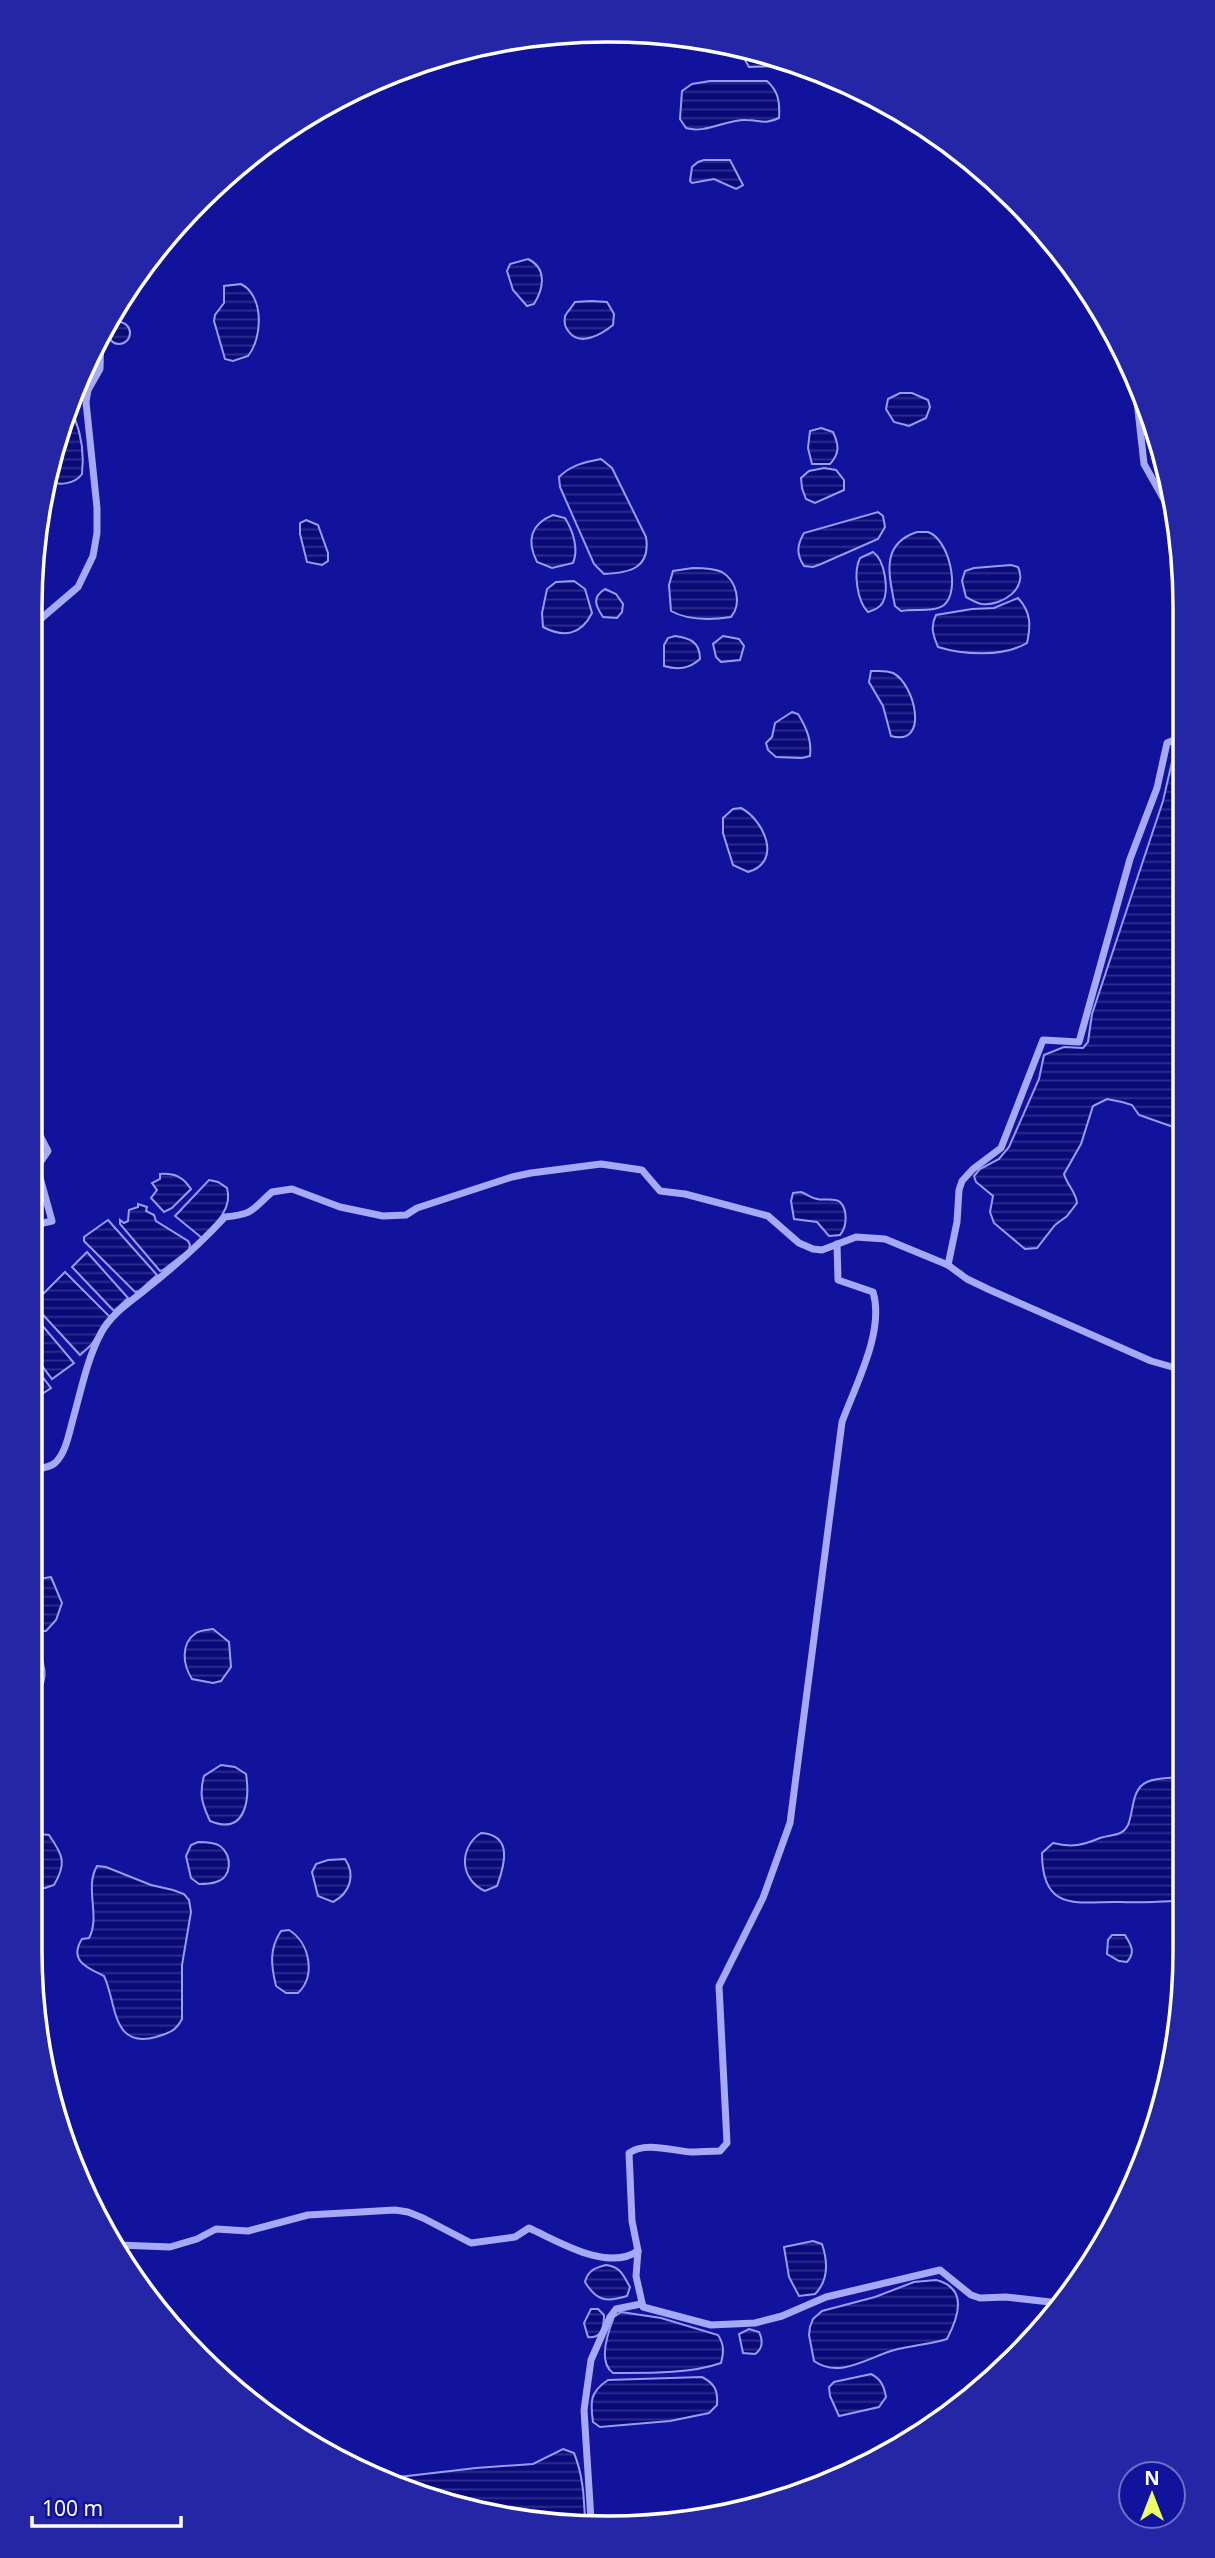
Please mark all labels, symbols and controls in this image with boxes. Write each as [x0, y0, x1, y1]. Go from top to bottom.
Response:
north arrow [1117, 2460, 1187, 2530]
text: N [1144, 2465, 1160, 2491]
scale bar [32, 2484, 180, 2528]
text: 100 m [42, 2494, 103, 2522]

